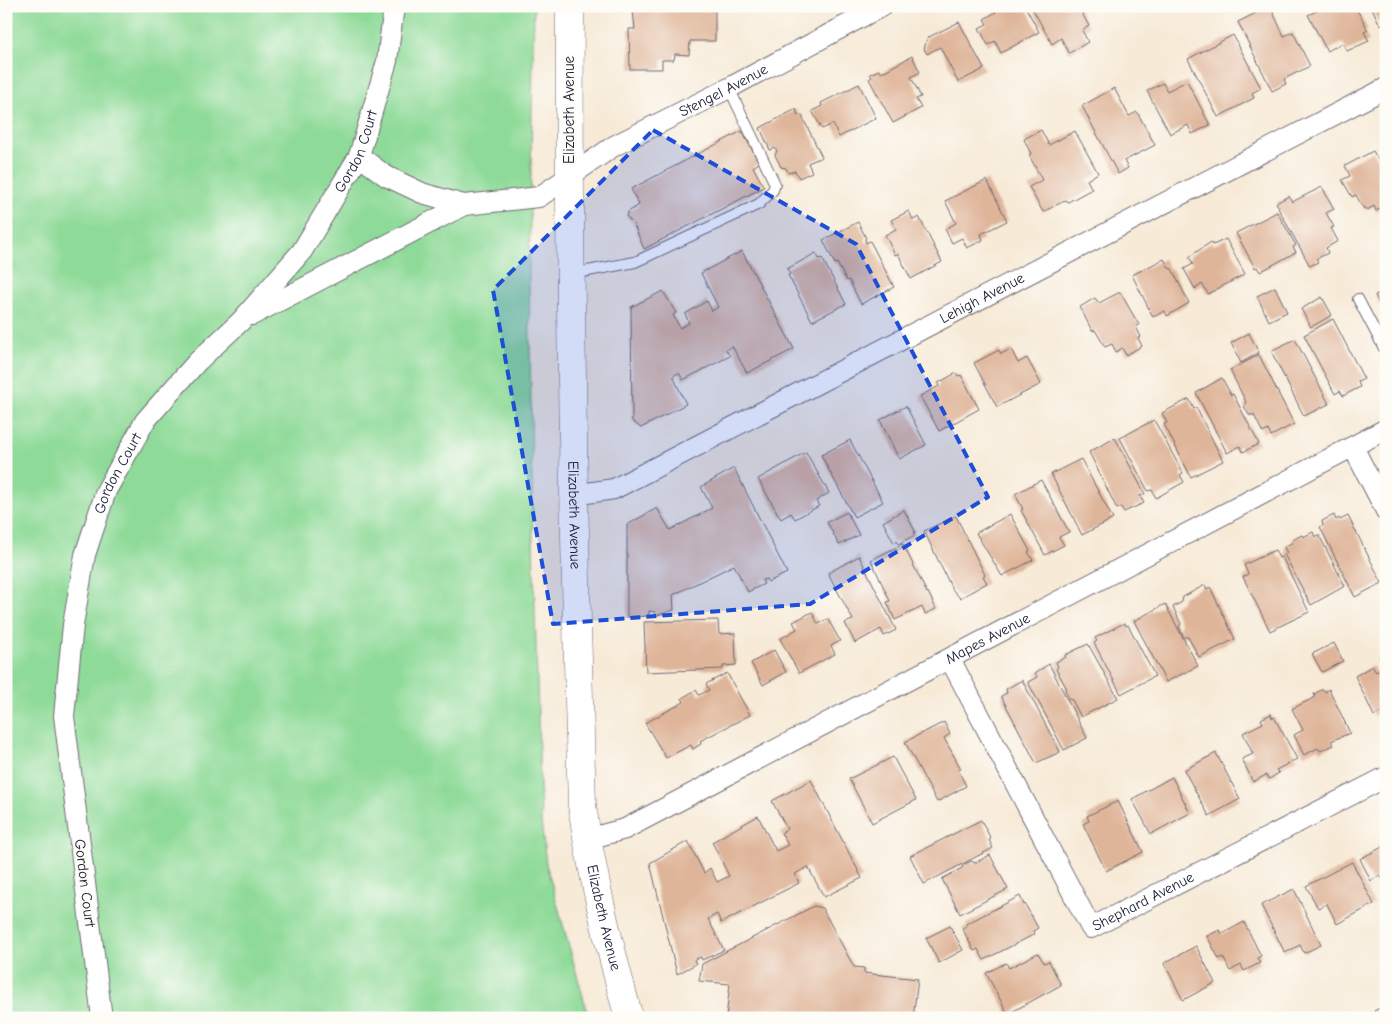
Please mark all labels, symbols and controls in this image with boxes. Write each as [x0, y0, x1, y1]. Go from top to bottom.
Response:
street label: Elizabeth Avenue [560, 55, 578, 164]
street label: Stengel Avenue [676, 60, 771, 121]
street label: Gordon Court [330, 107, 381, 196]
street label: Lehigh Avenue [937, 268, 1028, 327]
street label: Gordon Court [90, 429, 146, 516]
street label: Elizabeth Avenue [564, 461, 585, 570]
street label: Mapes Avenue [942, 609, 1033, 668]
street label: Gordon Court [71, 838, 99, 929]
street label: Elizabeth Avenue [583, 863, 625, 973]
street label: Shephard Avenue [1089, 868, 1197, 935]

